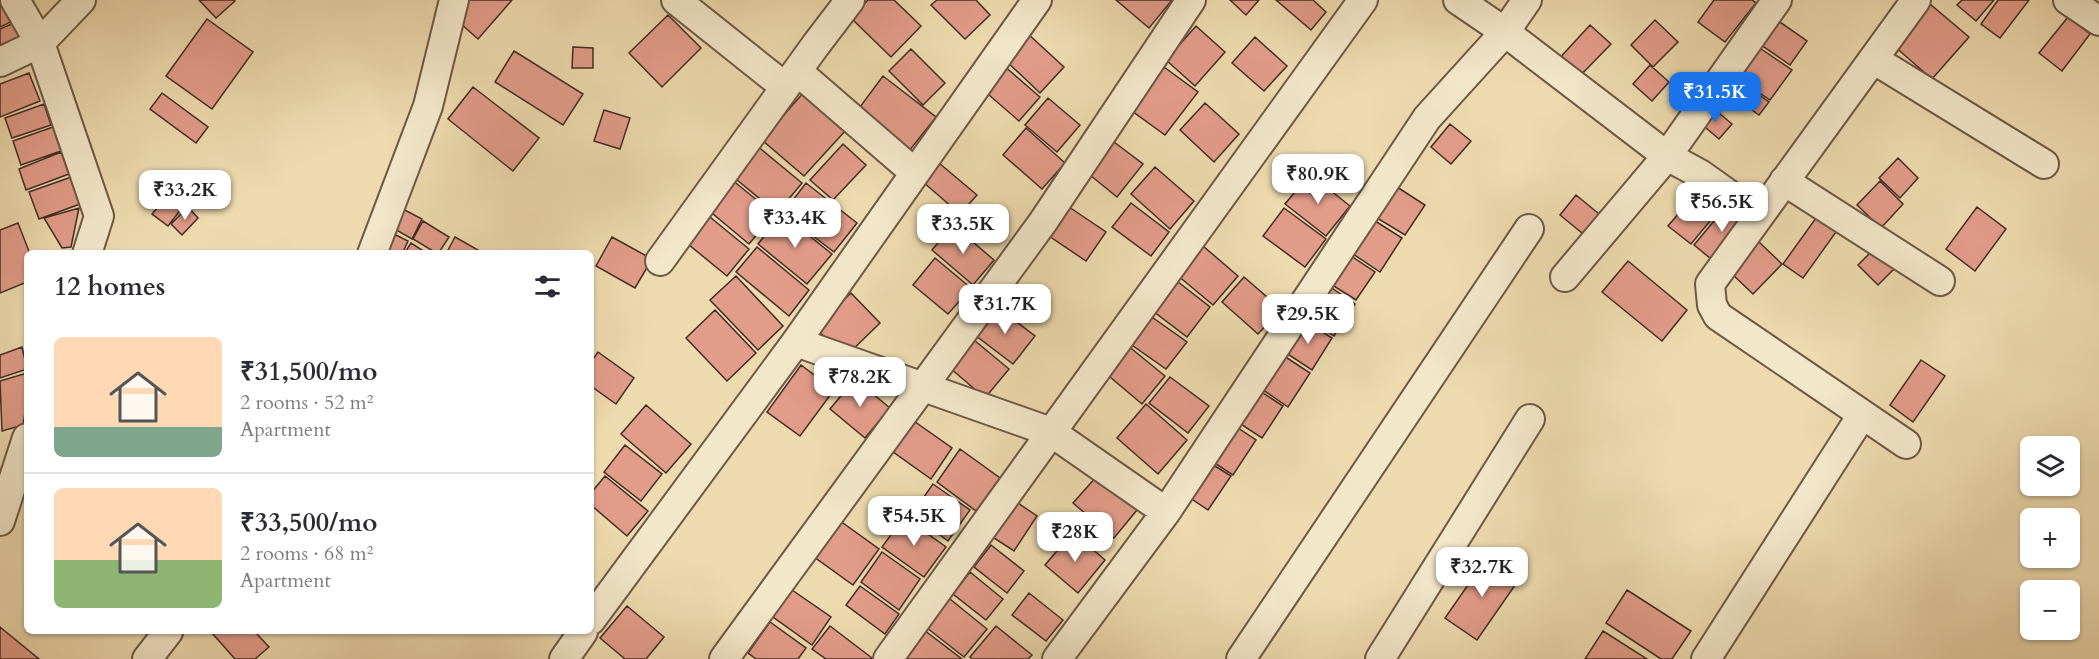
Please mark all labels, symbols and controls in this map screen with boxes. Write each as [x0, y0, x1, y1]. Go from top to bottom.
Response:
pin: ₹31.5K [1666, 72, 1764, 123]
text: ₹31.5K [1683, 78, 1747, 105]
pin: ₹80.9K [1269, 154, 1367, 205]
text: ₹80.9K [1286, 160, 1350, 187]
pin: ₹33.2K [136, 170, 234, 221]
text: ₹33.2K [153, 176, 217, 203]
pin: ₹56.5K [1673, 182, 1771, 233]
text: ₹56.5K [1690, 188, 1754, 215]
pin: ₹33.4K [746, 198, 844, 249]
text: ₹33.4K [763, 204, 827, 231]
pin: ₹33.5K [914, 204, 1012, 255]
text: ₹33.5K [931, 210, 995, 237]
text: 12 homes [54, 269, 165, 304]
icon: filters [531, 270, 564, 303]
pin: ₹31.7K [956, 284, 1054, 335]
text: ₹31.7K [973, 290, 1037, 317]
pin: ₹29.5K [1259, 294, 1357, 345]
text: ₹29.5K [1276, 300, 1340, 327]
text: ₹31,500/mo [240, 354, 377, 389]
pin: ₹78.2K [811, 357, 909, 408]
icon: home [102, 361, 174, 433]
text: ₹78.2K [828, 363, 892, 390]
text: 2 rooms · 52 m² [240, 389, 373, 416]
text: Apartment [240, 416, 331, 443]
map controls [2020, 436, 2080, 640]
button: layers [2020, 436, 2080, 496]
pin: ₹54.5K [865, 496, 963, 547]
text: ₹54.5K [882, 502, 946, 529]
text: ₹33,500/mo [240, 505, 377, 540]
button: + [2020, 508, 2080, 568]
icon: home [102, 512, 174, 584]
pin: ₹28K [1039, 512, 1111, 563]
text: ₹28K [1051, 518, 1099, 545]
text: 2 rooms · 68 m² [240, 540, 373, 567]
pin: ₹32.7K [1433, 547, 1531, 598]
text: ₹32.7K [1450, 553, 1514, 580]
text: Apartment [240, 567, 331, 594]
button: − [2020, 580, 2080, 640]

